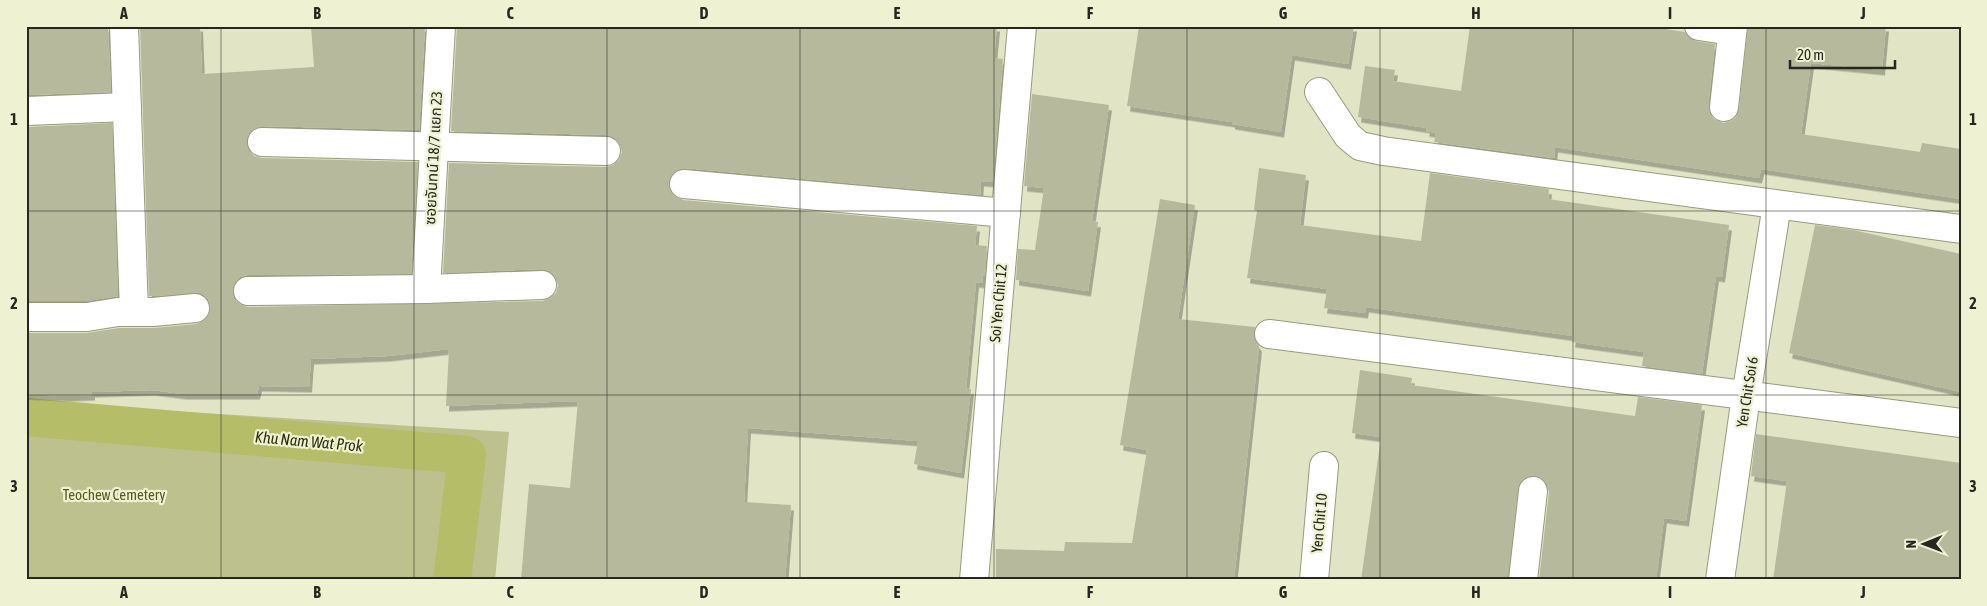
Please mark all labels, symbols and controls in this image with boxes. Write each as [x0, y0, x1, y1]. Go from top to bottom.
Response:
text: A [119, 4, 128, 22]
text: B [313, 4, 321, 22]
text: C [506, 4, 514, 22]
text: D [700, 4, 709, 22]
text: E [894, 4, 901, 22]
text: F [1087, 4, 1094, 22]
text: G [1279, 4, 1288, 22]
text: H [1471, 4, 1481, 22]
text: I [1668, 4, 1672, 22]
text: J [1859, 4, 1866, 22]
scale bar [1790, 38, 1894, 70]
text: 20 m [1797, 46, 1824, 63]
street label: ซอยจันทน์ 18/7 แยก 23 [421, 91, 445, 225]
text: 1 [10, 110, 18, 128]
text: 1 [1969, 110, 1977, 128]
street label: Soi Yen Chit 12 [986, 263, 1010, 343]
text: 2 [10, 294, 18, 312]
text: 2 [1969, 294, 1977, 312]
street label: Yen Chit Soi 6 [1733, 355, 1761, 429]
water label: Khu Nam Wat Prok [254, 427, 365, 455]
text: 3 [10, 477, 18, 495]
text: 3 [1969, 477, 1977, 495]
park label: Teochew Cemetery [63, 486, 165, 503]
street label: Yen Chit 10 [1308, 492, 1330, 554]
north arrow [1900, 518, 1950, 568]
text: N [1903, 540, 1919, 548]
text: A [119, 583, 128, 601]
text: B [313, 583, 321, 601]
text: C [506, 583, 514, 601]
text: D [700, 583, 709, 601]
text: E [894, 583, 901, 601]
text: F [1087, 583, 1094, 601]
text: G [1279, 583, 1288, 601]
text: H [1471, 583, 1481, 601]
text: I [1668, 583, 1672, 601]
text: J [1859, 583, 1866, 601]

